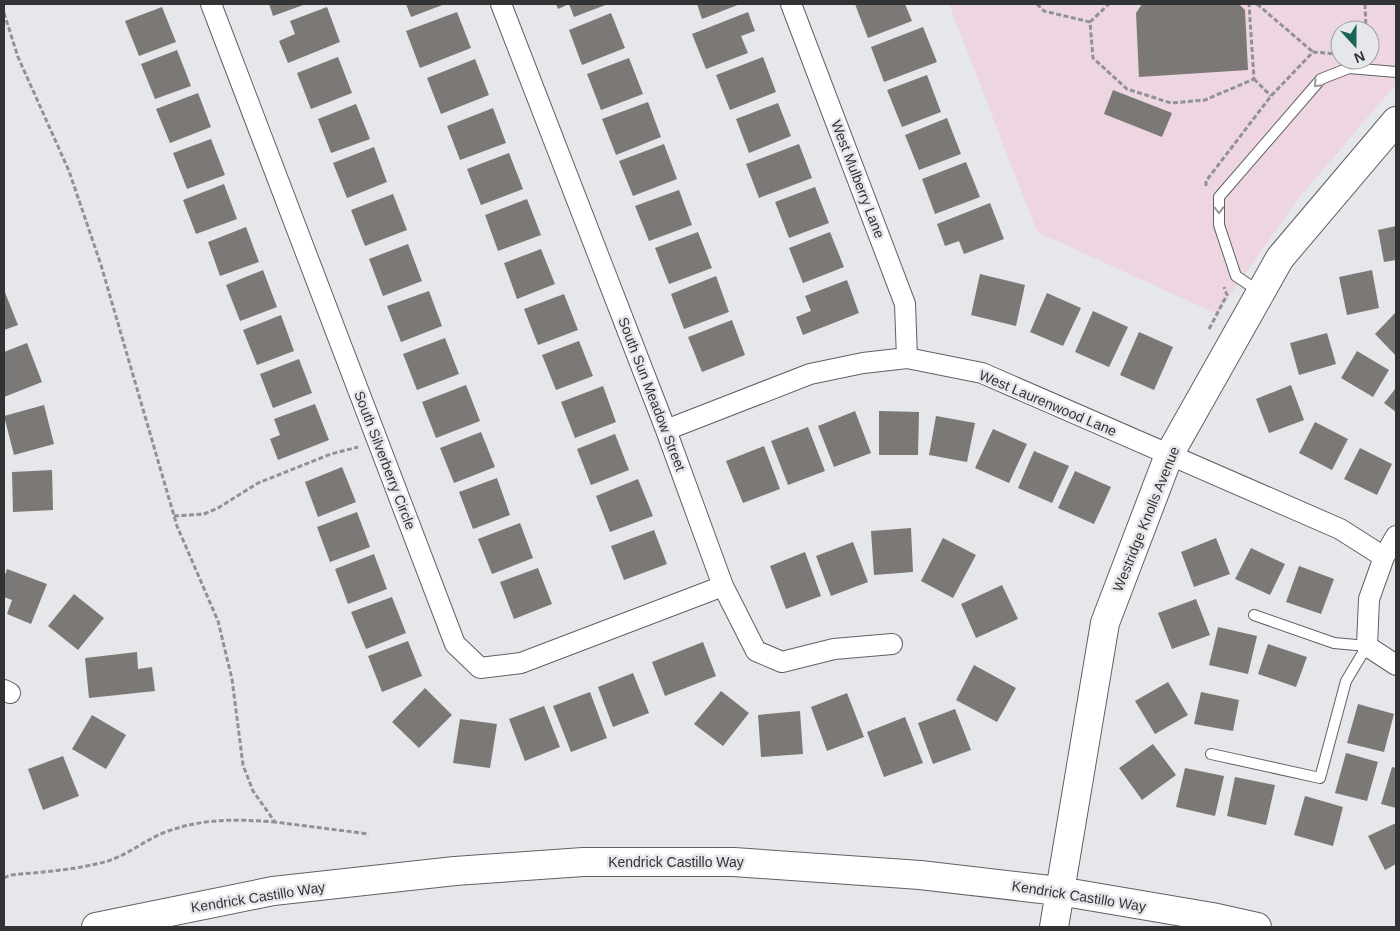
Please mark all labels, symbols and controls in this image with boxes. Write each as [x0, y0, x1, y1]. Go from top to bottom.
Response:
north arrow [1330, 20, 1380, 70]
text: N [1352, 48, 1367, 66]
one-way arrow [1314, 78, 1323, 87]
street label: West Mulberry Lane [828, 118, 888, 240]
one-way arrow [1214, 206, 1224, 214]
street label: South Sun Meadow Street [615, 315, 689, 473]
street label: West Laurenwood Lane [977, 367, 1119, 439]
street label: South Silverberry Circle [351, 388, 419, 532]
street label: Westridge Knolls Avenue [1110, 444, 1183, 594]
street label: Kendrick Castillo Way [608, 854, 744, 870]
street label: Kendrick Castillo Way [1011, 877, 1147, 915]
street label: Kendrick Castillo Way [190, 878, 326, 916]

